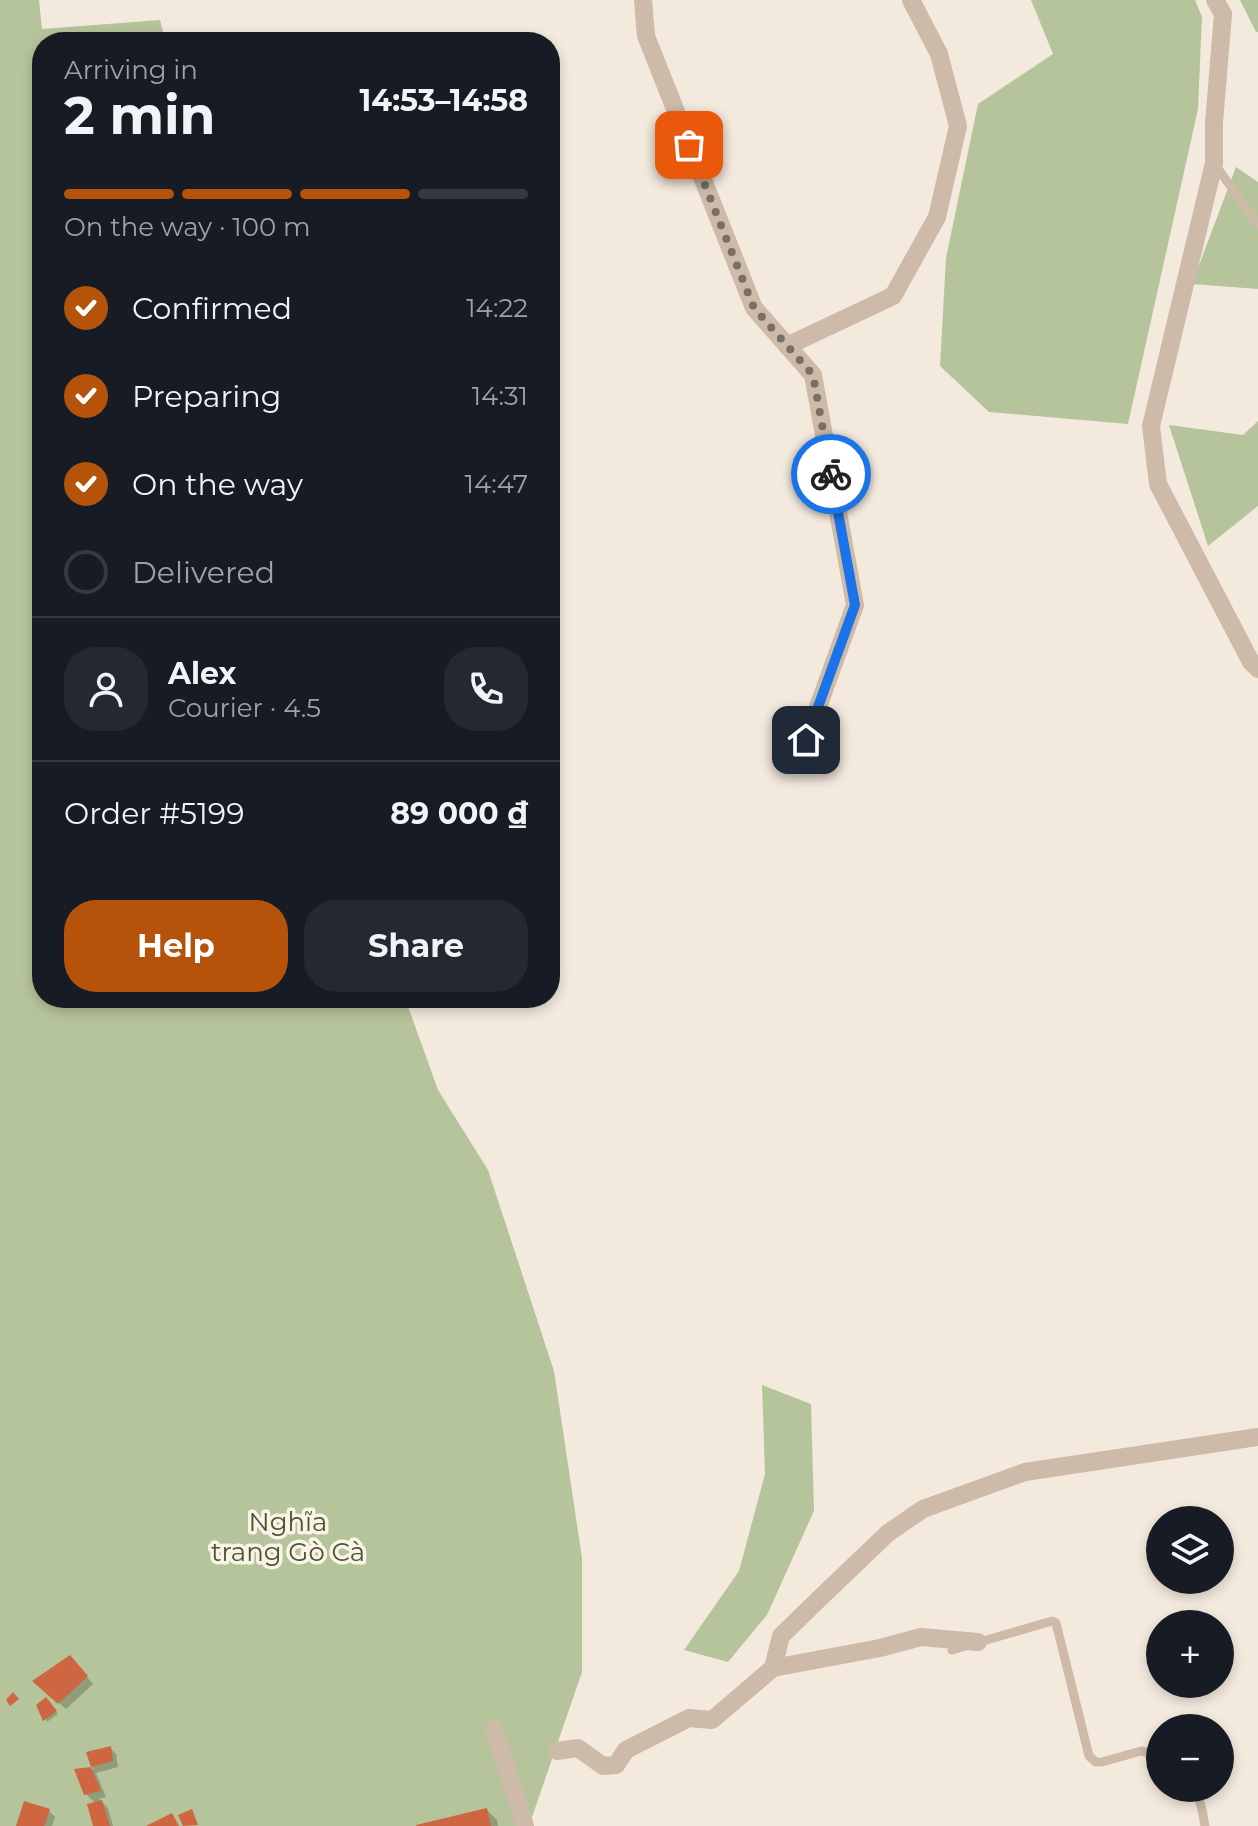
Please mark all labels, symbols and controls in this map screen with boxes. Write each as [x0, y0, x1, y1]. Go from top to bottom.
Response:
text: Arriving in [64, 54, 198, 86]
text: 14:53–14:58 [359, 82, 528, 119]
text: 2 min [64, 84, 216, 147]
pin [655, 111, 723, 179]
icon: bag [667, 123, 711, 167]
text: On the way · 100 m [64, 211, 311, 243]
icon: check [64, 286, 108, 330]
text: Confirmed [132, 290, 292, 327]
text: 14:22 [466, 292, 528, 324]
icon: check [64, 374, 108, 418]
text: Preparing [132, 378, 281, 415]
text: 14:31 [472, 380, 528, 412]
courier [791, 434, 871, 514]
icon: bike [809, 452, 853, 496]
icon: check [64, 462, 108, 506]
text: On the way [132, 466, 303, 503]
text: 14:47 [465, 468, 528, 500]
text: Delivered [132, 554, 275, 591]
button: person [64, 647, 148, 731]
button: phone [444, 647, 528, 731]
text: Alex [168, 655, 236, 692]
text: Courier · 4.5 [168, 692, 321, 724]
pin [772, 706, 840, 774]
icon: home [784, 718, 828, 762]
text: Order #5199 [64, 795, 244, 832]
text: 89 000 ₫ [390, 795, 528, 832]
button: Help [64, 900, 288, 992]
button: Share [304, 900, 528, 992]
park label: Nghĩa trang Gò Cà [211, 1506, 365, 1568]
map controls [1146, 1506, 1234, 1802]
button: layers [1146, 1506, 1234, 1594]
button: + [1146, 1610, 1234, 1698]
button: − [1146, 1714, 1234, 1802]

